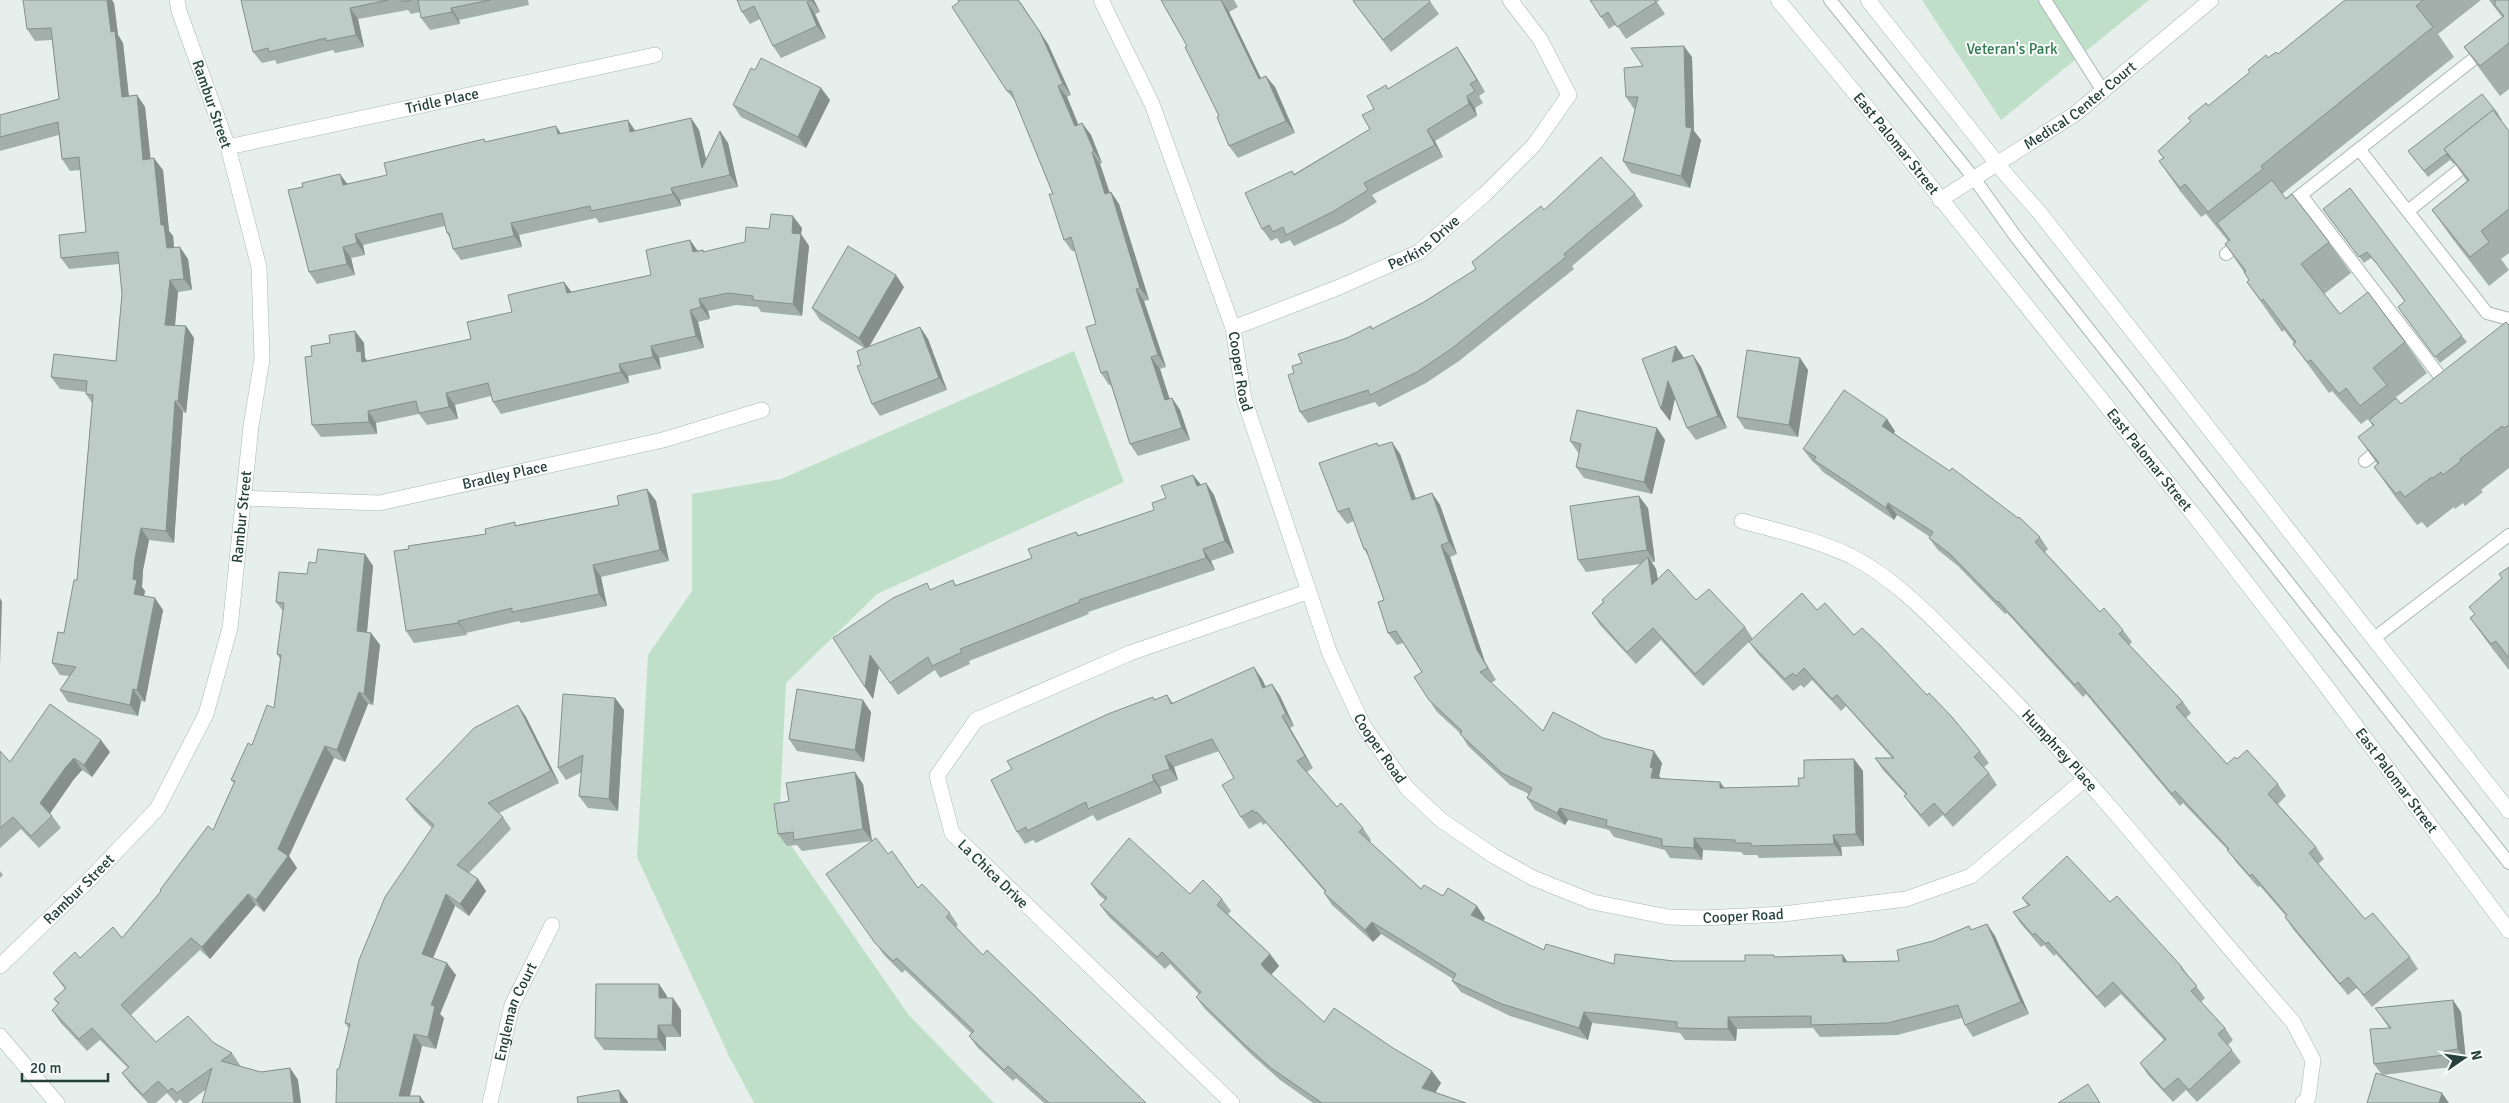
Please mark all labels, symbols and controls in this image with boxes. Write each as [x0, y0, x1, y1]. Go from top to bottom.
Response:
park label: Veteran's Park [1967, 40, 2058, 58]
street label: Rambur Street [188, 57, 236, 151]
street label: Medical Center Court [2020, 58, 2140, 153]
street label: Tridle Place [404, 84, 480, 118]
street label: East Palomar Street [1849, 89, 1943, 198]
street label: Perkins Drive [1385, 211, 1463, 274]
street label: Cooper Road [1225, 330, 1257, 414]
street label: East Palomar Street [2103, 405, 2196, 515]
street label: Bradley Place [461, 457, 549, 493]
street label: Rambur Street [228, 470, 255, 564]
street label: Humphrey Place [2018, 706, 2101, 795]
street label: Cooper Road [1350, 711, 1410, 787]
street label: East Palomar Street [2351, 724, 2442, 837]
street label: La Chica Drive [954, 836, 1032, 912]
street label: Rambur Street [40, 850, 118, 928]
street label: Cooper Road [1702, 905, 1784, 927]
street label: Engleman Court [491, 960, 541, 1063]
north arrow [2439, 1033, 2489, 1083]
text: N [2467, 1049, 2486, 1062]
scale bar [22, 1050, 109, 1082]
text: 20 m [30, 1059, 61, 1077]

